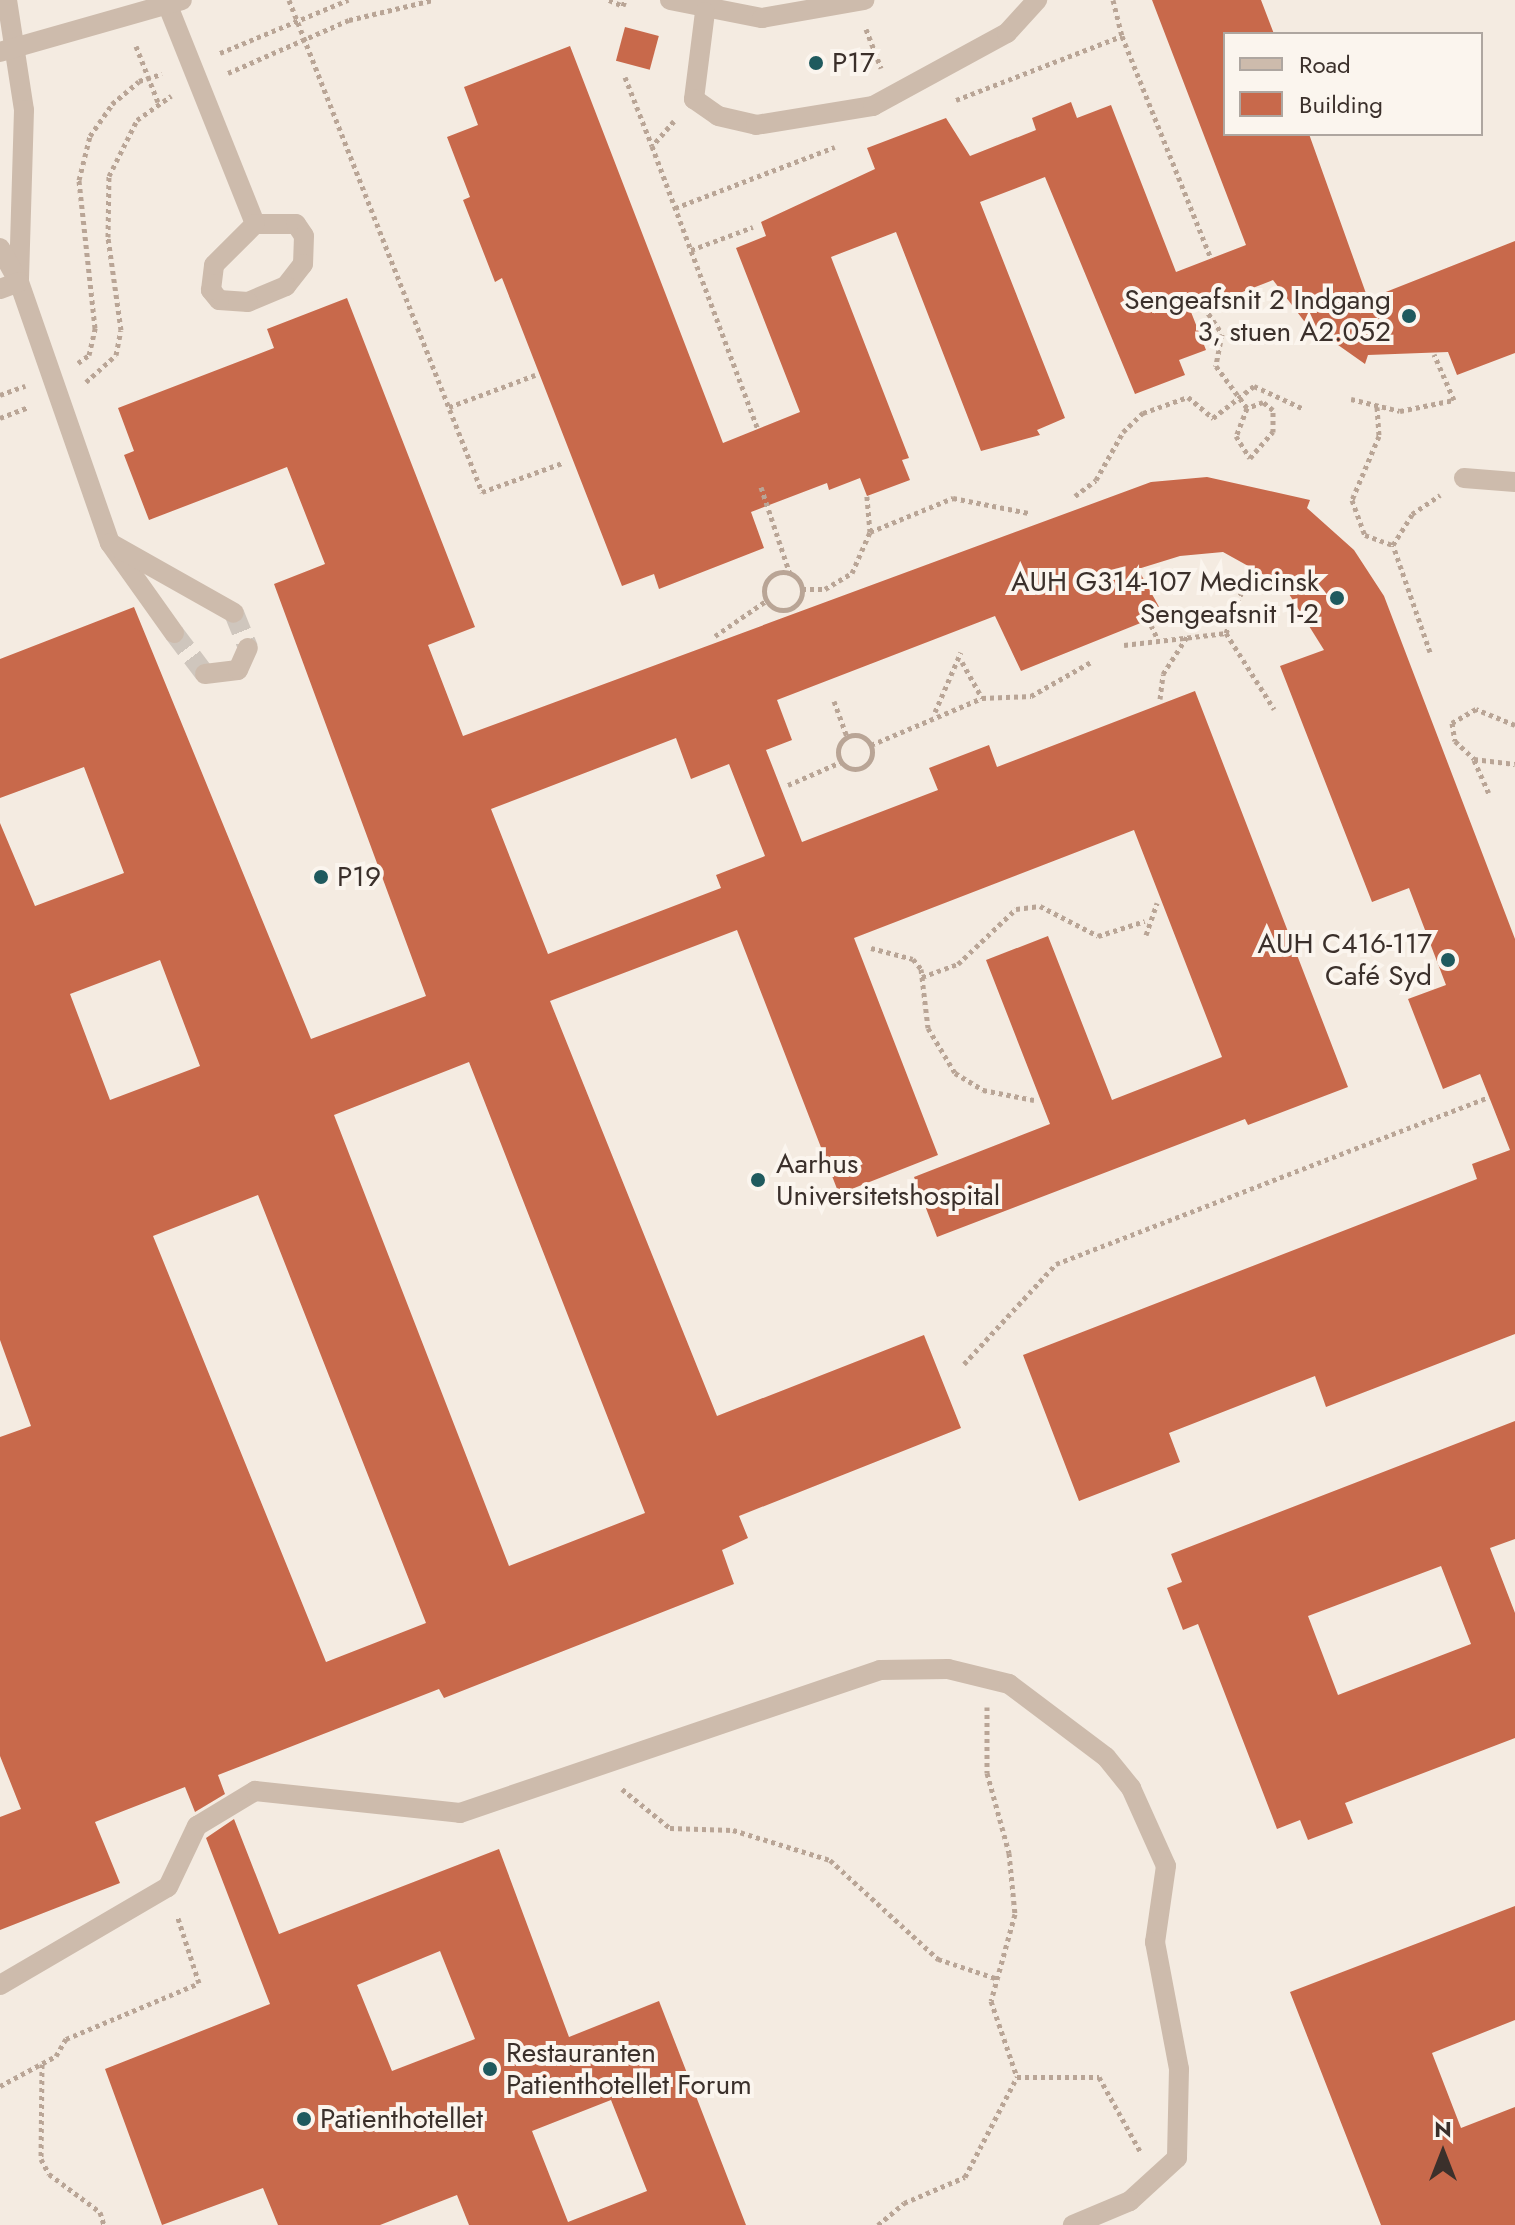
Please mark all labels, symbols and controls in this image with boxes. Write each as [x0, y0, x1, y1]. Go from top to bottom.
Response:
legend [1223, 32, 1483, 136]
place label: P17 [832, 46, 875, 80]
text: Road [1299, 47, 1351, 82]
marker: P17 [807, 54, 825, 72]
text: Building [1299, 87, 1383, 122]
place label: Sengeafsnit 2 Indgang 3, stuen A2.052 [1124, 283, 1391, 349]
marker: Sengeafsnit 2 Indgang 3, stuen A2.052 [1398, 305, 1420, 327]
place label: AUH G314-107 Medicinsk Sengeafsnit 1-2 [1011, 565, 1319, 631]
marker: AUH G314-107 Medicinsk Sengeafsnit 1-2 [1326, 587, 1348, 609]
place label: P19 [337, 860, 381, 894]
marker: P19 [312, 868, 330, 886]
place label: AUH C416-117 Café Syd [1258, 927, 1432, 993]
marker: AUH C416-117 Café Syd [1439, 951, 1457, 969]
place label: Aarhus Universitetshospital [776, 1147, 1000, 1213]
marker: Aarhus Universitetshospital [747, 1169, 769, 1191]
place label: Restauranten Patienthotellet Forum [506, 2036, 752, 2102]
marker: Restauranten Patienthotellet Forum [481, 2060, 499, 2078]
place label: Patienthotellet [320, 2102, 483, 2136]
marker: Patienthotellet [295, 2110, 313, 2128]
north arrow [1403, 2113, 1483, 2193]
text: N [1434, 2113, 1452, 2145]

